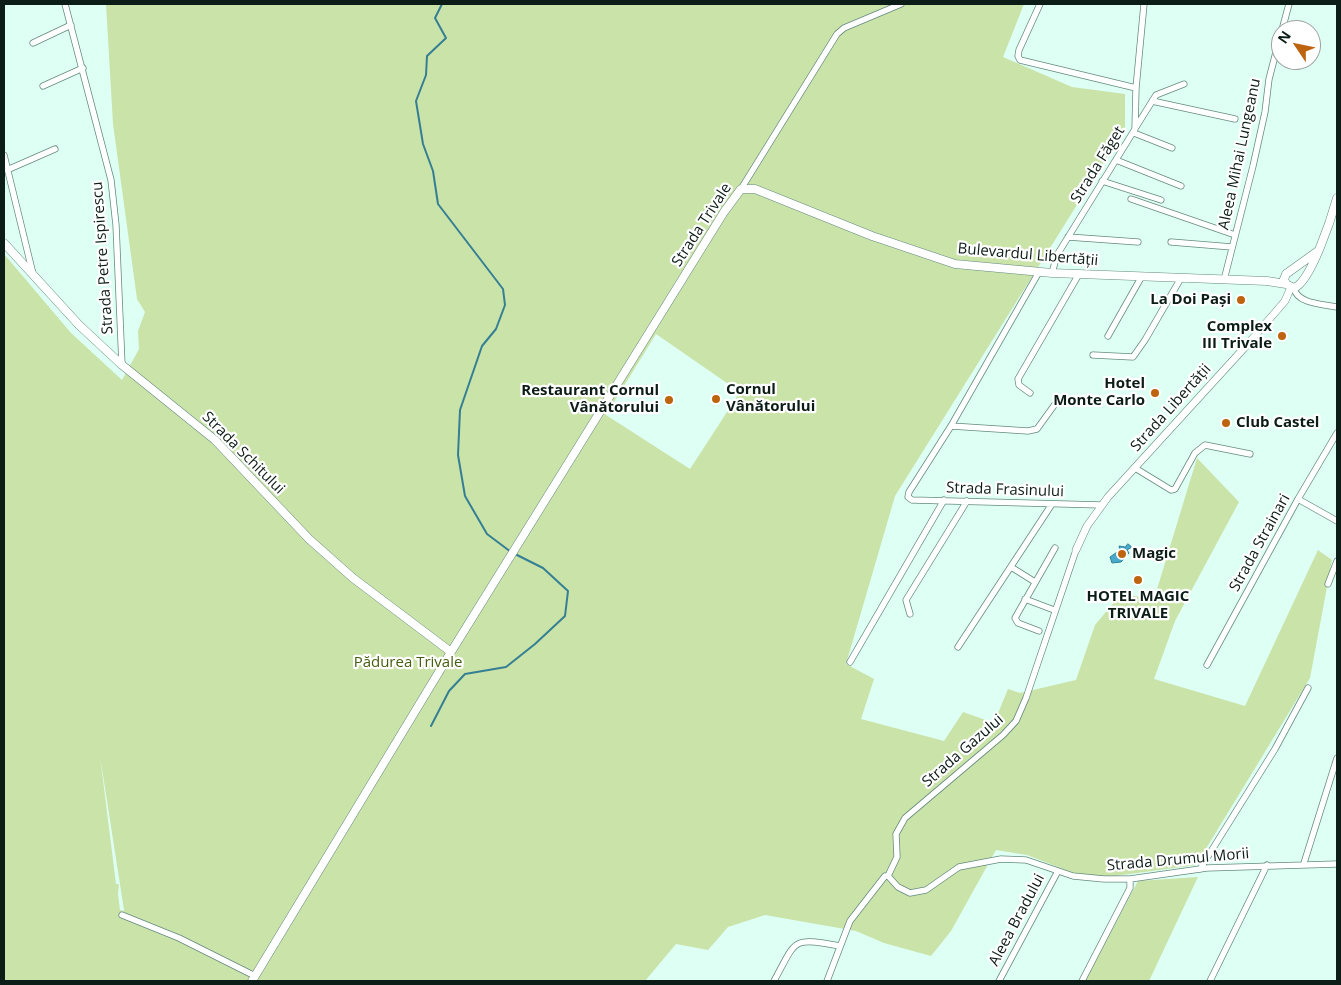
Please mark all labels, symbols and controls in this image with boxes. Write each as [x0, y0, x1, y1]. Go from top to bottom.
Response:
north arrow [1271, 20, 1321, 70]
text: N [1273, 27, 1295, 47]
street label: Aleea Mihai Lungeanu [1215, 77, 1265, 231]
street label: Strada Făget [1067, 123, 1129, 207]
street label: Strada Trivale [668, 180, 736, 270]
street label: Strada Petre Ispirescu [89, 181, 117, 335]
street label: Bulevardul Libertății [957, 240, 1099, 270]
place label: La Doi Pași [1150, 291, 1231, 309]
marker: La Doi Pași [1235, 294, 1247, 306]
place label: Complex III Trivale [1202, 318, 1272, 353]
marker: Complex III Trivale [1276, 330, 1288, 342]
street label: Strada Libertății [1127, 361, 1215, 455]
place label: Hotel Monte Carlo [1053, 375, 1145, 410]
place label: Cornul Vânătorului [726, 381, 815, 416]
place label: Restaurant Cornul Vânătorului [521, 382, 659, 417]
marker: Hotel Monte Carlo [1149, 387, 1161, 399]
marker: Cornul Vânătorului [710, 393, 722, 405]
marker: Restaurant Cornul Vânătorului [663, 394, 675, 406]
street label: Strada Schitului [198, 408, 288, 498]
place label: Club Castel [1236, 414, 1319, 432]
marker: Club Castel [1220, 417, 1232, 429]
street label: Strada Frasinului [946, 479, 1064, 501]
street label: Strada Strainari [1226, 491, 1294, 595]
place label: Magic [1132, 545, 1176, 563]
marker: Magic [1116, 548, 1128, 560]
marker: HOTEL MAGIC TRIVALE [1132, 574, 1144, 586]
place label: HOTEL MAGIC TRIVALE [1087, 588, 1189, 623]
park label: Pădurea Trivale [354, 654, 462, 672]
street label: Strada Gazului [919, 711, 1007, 791]
street label: Strada Drumul Morii [1106, 845, 1250, 875]
street label: Aleea Bradului [985, 871, 1049, 969]

